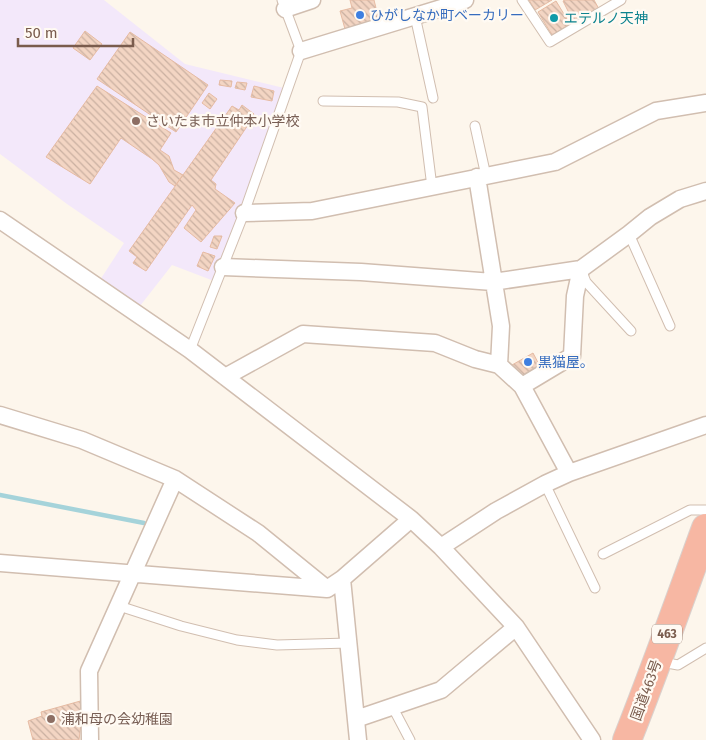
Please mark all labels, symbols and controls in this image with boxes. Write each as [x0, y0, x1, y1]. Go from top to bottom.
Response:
place label: ひがしなか町ベーカリー [370, 7, 524, 24]
marker: ひがしなか町ベーカリー [354, 9, 366, 21]
place label: エテルノ天神 [564, 10, 648, 27]
marker: エテルノ天神 [548, 12, 560, 24]
scale bar [18, 15, 132, 47]
text: 50 m [25, 24, 58, 42]
place label: さいたま市立仲本小学校 [146, 113, 300, 130]
marker: さいたま市立仲本小学校 [130, 115, 142, 127]
place label: 黒猫屋。 [538, 354, 594, 371]
marker: 黒猫屋。 [522, 356, 534, 368]
road number: 463 [652, 624, 682, 644]
street label: 国道463号 [628, 657, 665, 723]
place label: 浦和母の会幼稚園 [61, 711, 173, 728]
marker: 浦和母の会幼稚園 [45, 713, 57, 725]

